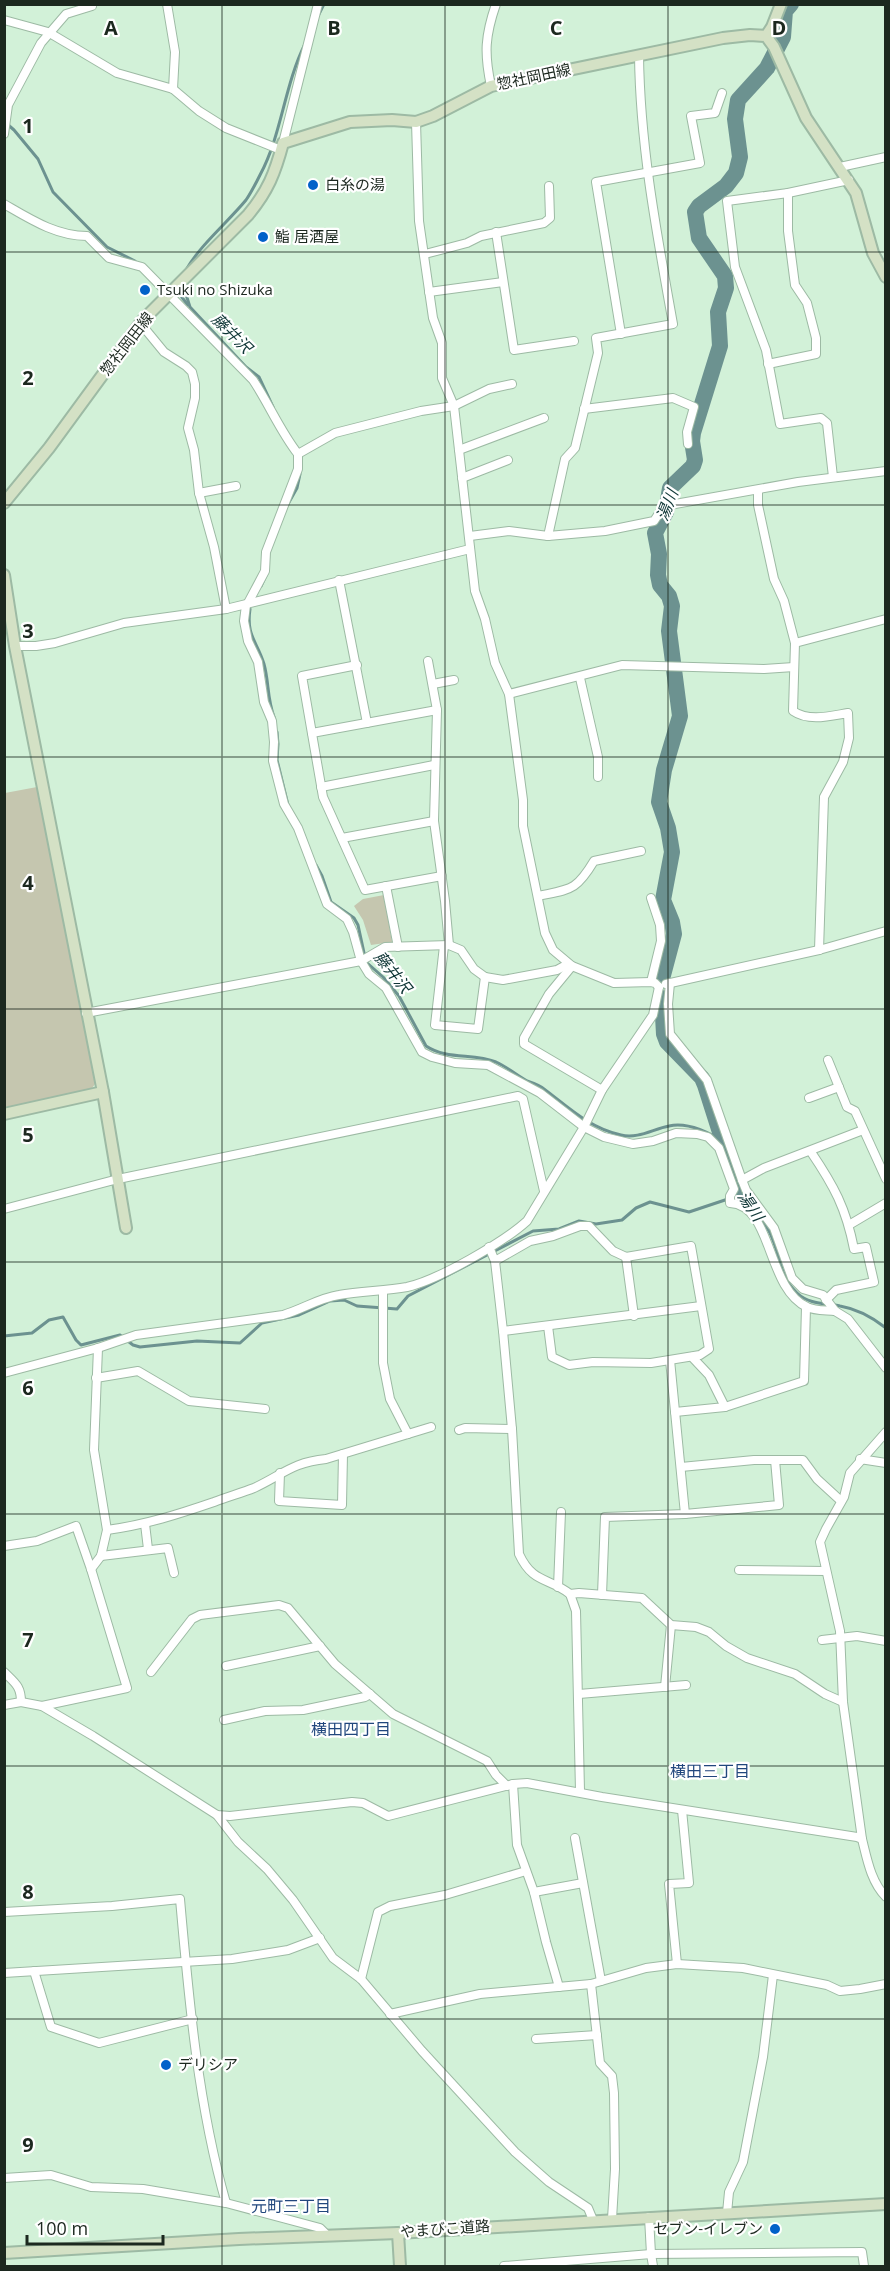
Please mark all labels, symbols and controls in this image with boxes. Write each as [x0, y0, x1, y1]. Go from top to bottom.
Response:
text: A [104, 14, 118, 41]
text: B [327, 14, 341, 41]
text: C [550, 14, 563, 41]
text: D [772, 14, 786, 41]
street label: 惣社岡田線 [495, 58, 573, 94]
text: 1 [22, 112, 34, 139]
place label: 白糸の湯 [325, 174, 385, 194]
marker: 白糸の湯 [306, 178, 320, 192]
place label: 鮨 居酒屋 [275, 226, 339, 246]
marker: 鮨 居酒屋 [256, 230, 270, 244]
place label: Tsuki no Shizuka [157, 279, 273, 299]
marker: Tsuki no Shizuka [138, 283, 152, 297]
street label: 惣社岡田線 [95, 308, 157, 379]
water label: 藤井沢 [207, 308, 258, 359]
text: 2 [22, 364, 34, 391]
water label: 湯川 [651, 484, 684, 524]
text: 3 [22, 617, 34, 644]
text: 4 [22, 869, 34, 896]
water label: 藤井沢 [369, 946, 418, 999]
text: 5 [22, 1121, 34, 1148]
water label: 湯川 [733, 1187, 770, 1227]
text: 6 [22, 1374, 34, 1401]
text: 7 [22, 1626, 34, 1653]
district label: 横田四丁目 [311, 1718, 391, 1740]
district label: 横田三丁目 [670, 1760, 750, 1782]
text: 8 [22, 1878, 34, 1905]
place label: デリシア [178, 2054, 238, 2074]
marker: デリシア [159, 2058, 173, 2072]
text: 9 [22, 2131, 34, 2158]
district label: 元町三丁目 [251, 2195, 331, 2217]
scale bar [27, 2208, 164, 2246]
street label: やまびこ道路 [399, 2215, 491, 2241]
text: 100 m [36, 2216, 88, 2240]
place label: セブン-イレブン [653, 2218, 763, 2238]
marker: セブン-イレブン [768, 2222, 782, 2236]

